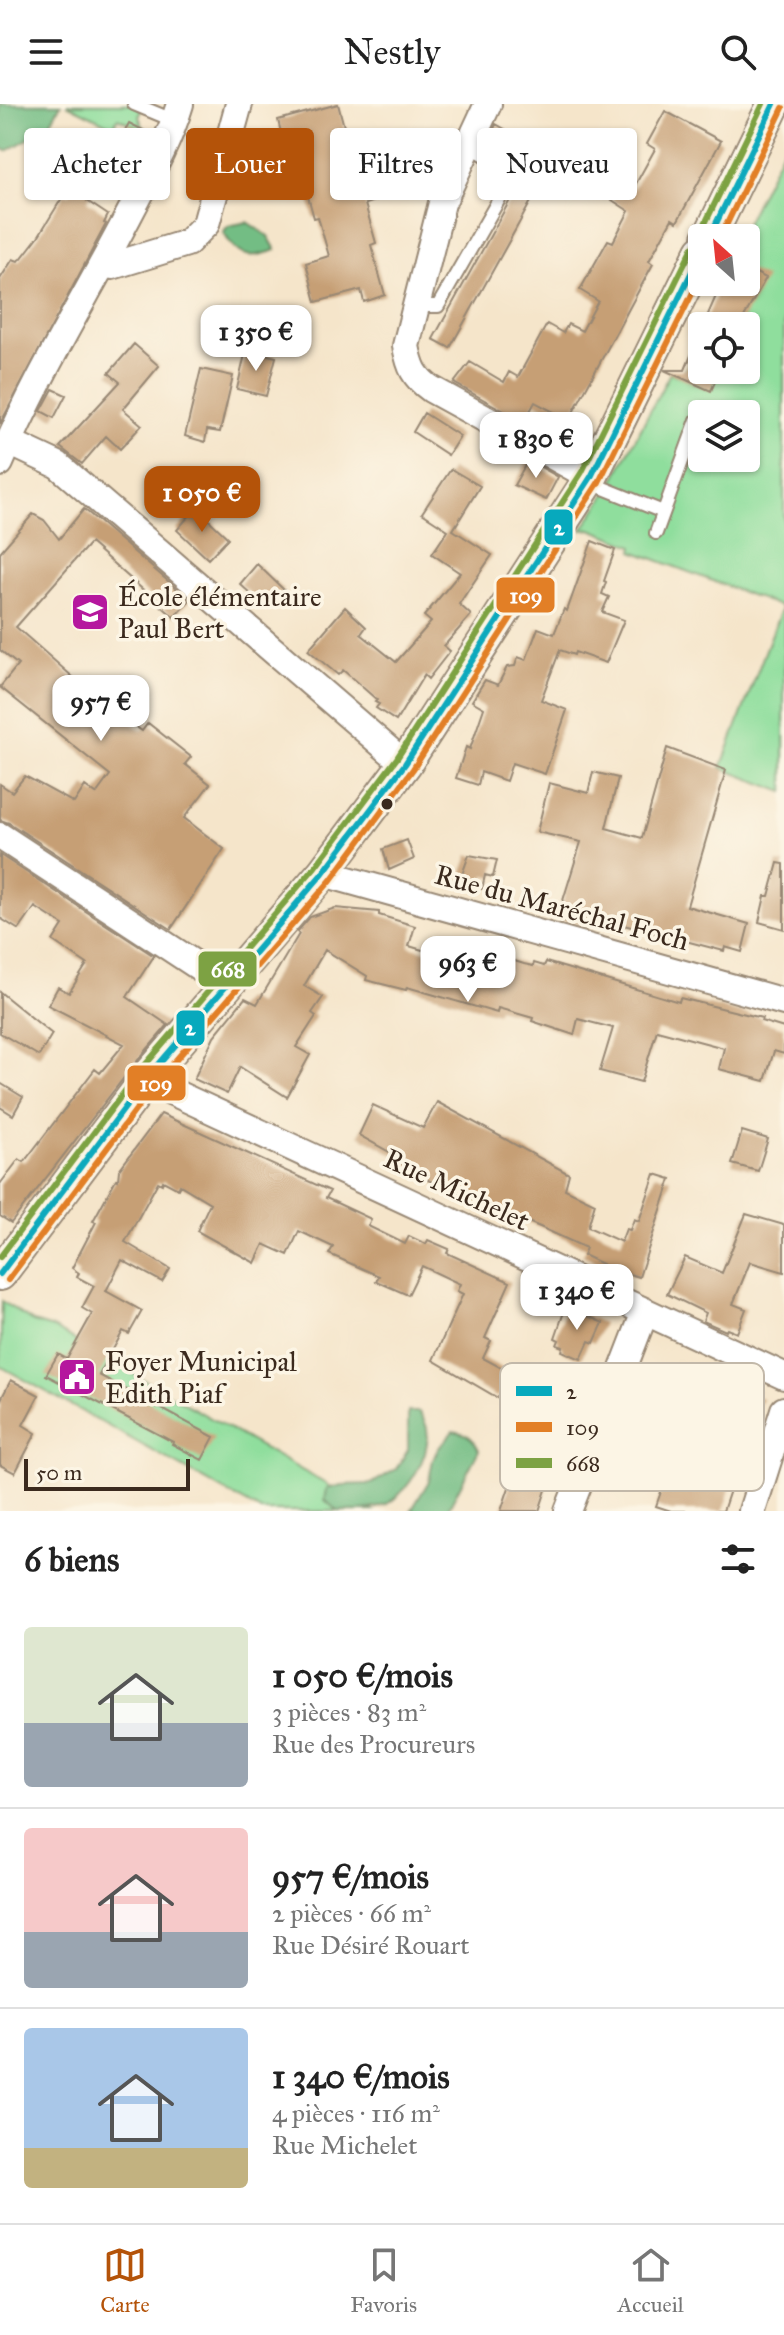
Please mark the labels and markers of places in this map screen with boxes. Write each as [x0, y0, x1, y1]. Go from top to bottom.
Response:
pin: 1 350 € [182, 305, 330, 373]
pin: 1 830 € [462, 412, 610, 480]
pin: 1 050 € [128, 466, 276, 534]
place label: École élémentaire Paul Bert [118, 579, 322, 646]
school or university icon: École élémentaire Paul Bert [69, 591, 111, 633]
pin: 957 € [45, 675, 157, 743]
unlabelled marker [379, 796, 395, 812]
pin: 963 € [412, 936, 524, 1004]
pin: 1 340 € [503, 1264, 651, 1332]
place label: Foyer Municipal Edith Piaf [105, 1344, 297, 1411]
public building icon: Foyer Municipal Edith Piaf [56, 1356, 98, 1398]

